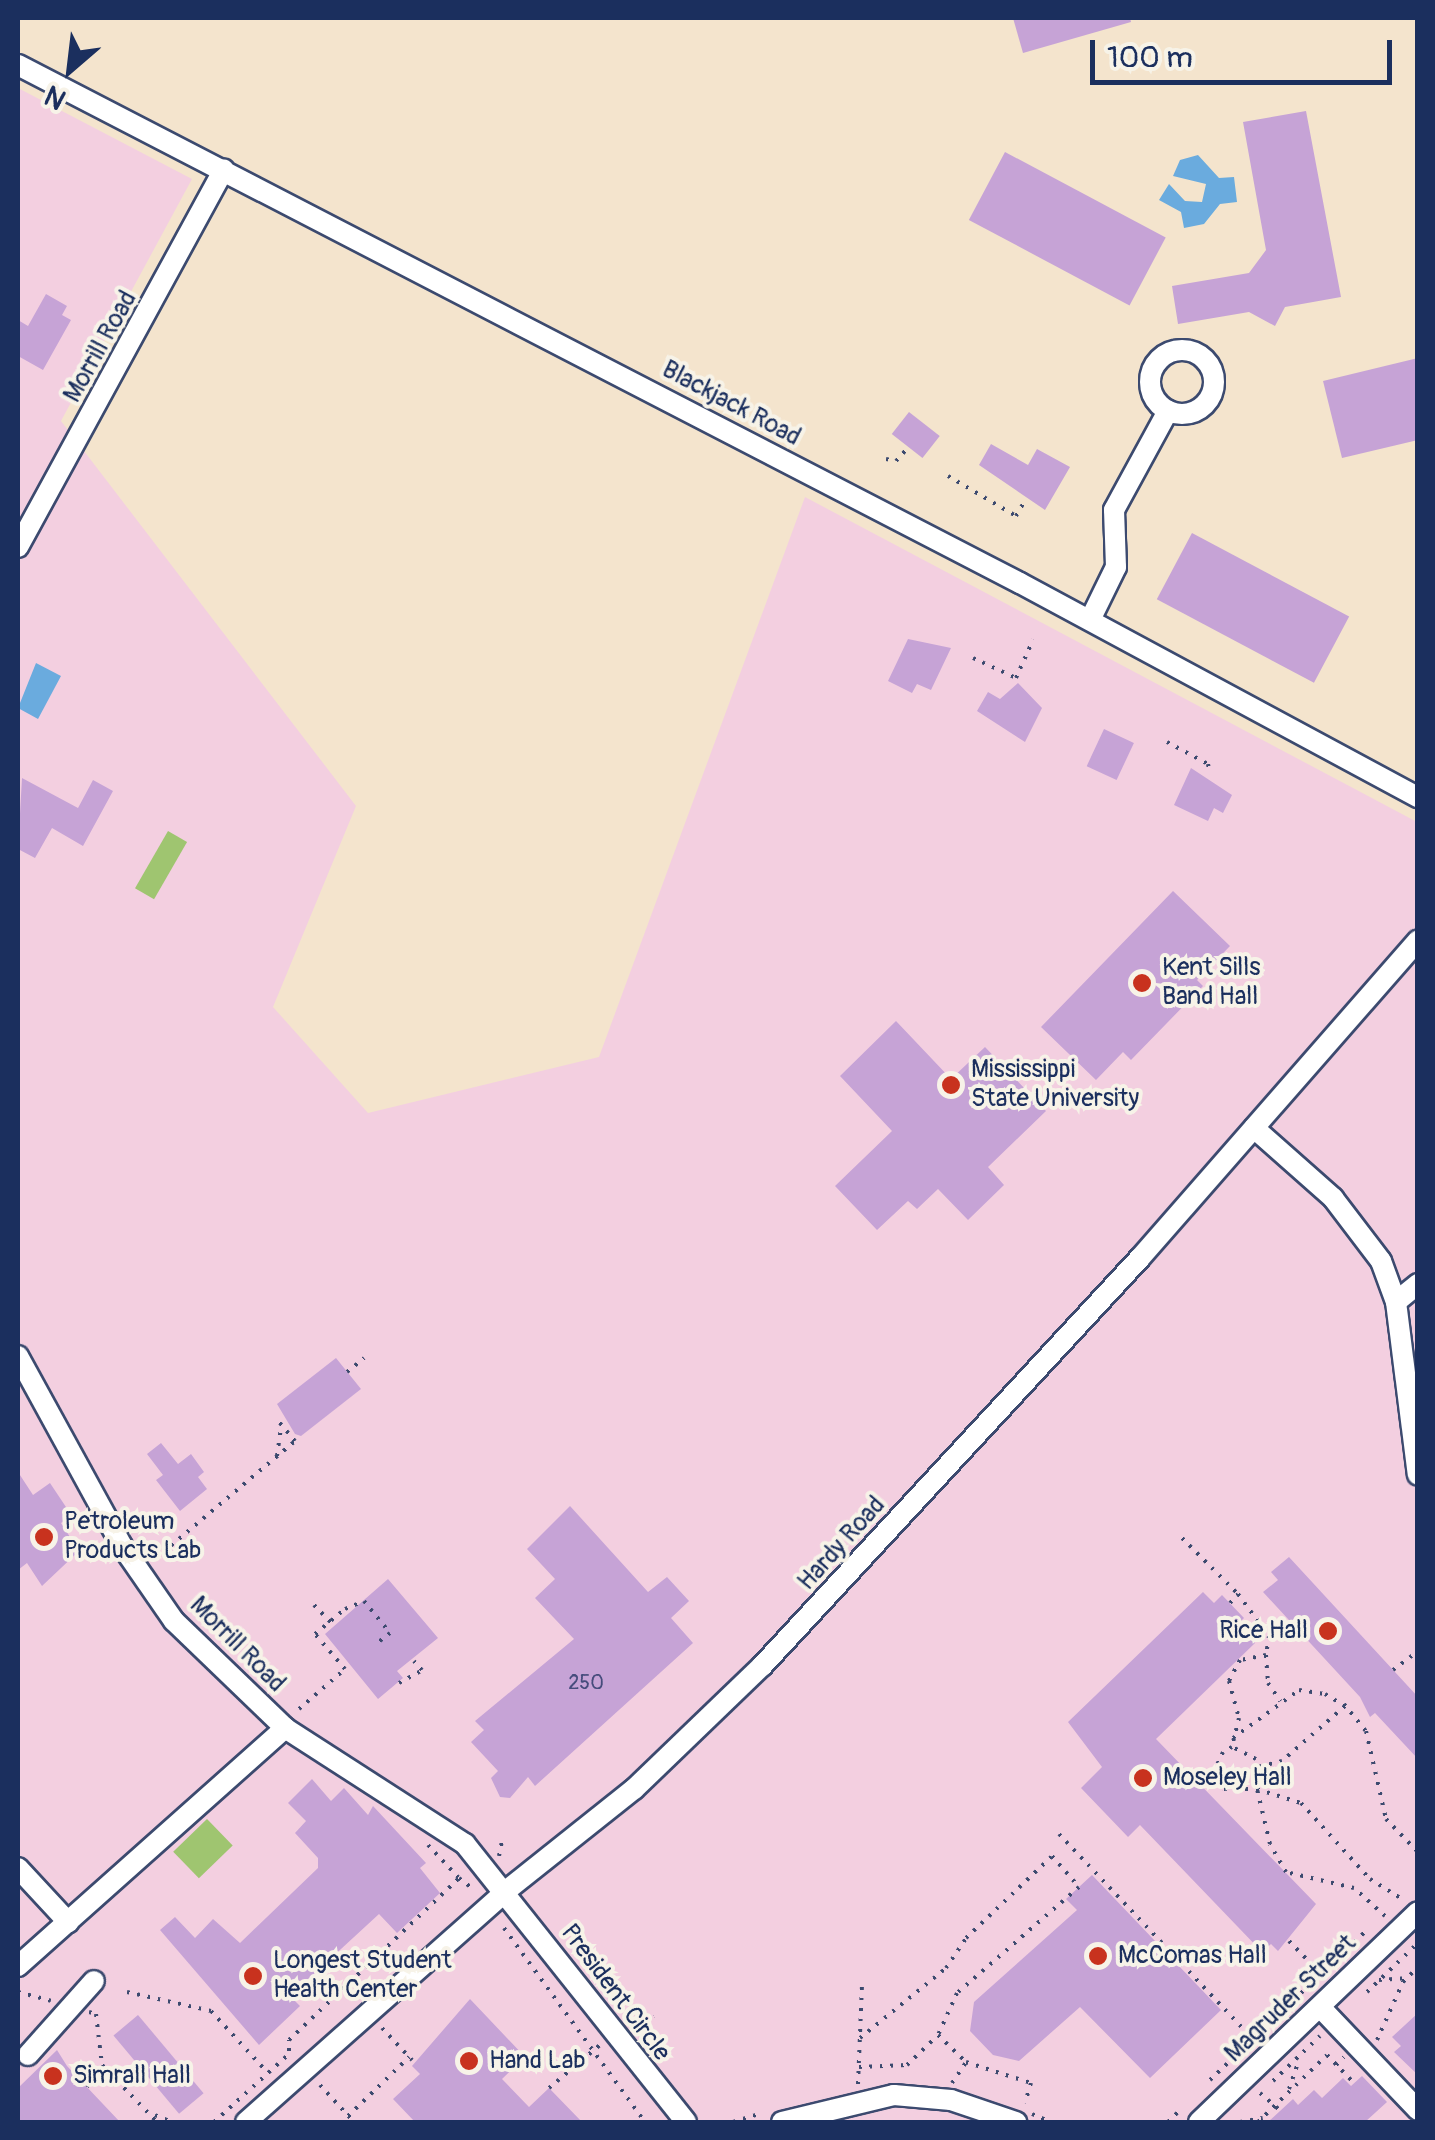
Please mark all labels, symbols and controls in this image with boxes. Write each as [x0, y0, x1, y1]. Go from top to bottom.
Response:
north arrow [20, 20, 120, 120]
scale bar [1095, 20, 1398, 82]
text: 100 m [1107, 39, 1193, 76]
text: N [39, 77, 72, 117]
street label: Morrill Road [58, 286, 144, 408]
street label: Blackjack Road [657, 355, 805, 453]
place label: Kent Sills Band Hall [1162, 954, 1260, 1013]
marker: Kent Sills Band Hall [1131, 972, 1153, 994]
place label: Mississippi State University [971, 1056, 1139, 1115]
marker: Mississippi State University [940, 1074, 962, 1096]
street label: Hardy Road [792, 1491, 892, 1597]
place label: Petroleum Products Lab [64, 1508, 201, 1567]
marker: Petroleum Products Lab [33, 1526, 55, 1548]
street label: Morrill Road [183, 1591, 291, 1699]
place label: Rice Hall [1219, 1616, 1308, 1646]
marker: Rice Hall [1317, 1620, 1339, 1642]
house number: 250 [568, 1670, 604, 1694]
place label: Moseley Hall [1163, 1763, 1292, 1793]
marker: Moseley Hall [1132, 1767, 1154, 1789]
street label: President Circle [554, 1919, 676, 2067]
street label: Magruder Street [1219, 1929, 1363, 2069]
place label: McComas Hall [1118, 1941, 1267, 1971]
marker: McComas Hall [1087, 1945, 1109, 1967]
place label: Longest Student Health Center [273, 1947, 452, 2006]
marker: Longest Student Health Center [242, 1965, 264, 1987]
place label: Hand Lab [489, 2046, 586, 2076]
marker: Hand Lab [458, 2050, 480, 2072]
place label: Simrall Hall [73, 2061, 191, 2091]
marker: Simrall Hall [42, 2065, 64, 2087]

